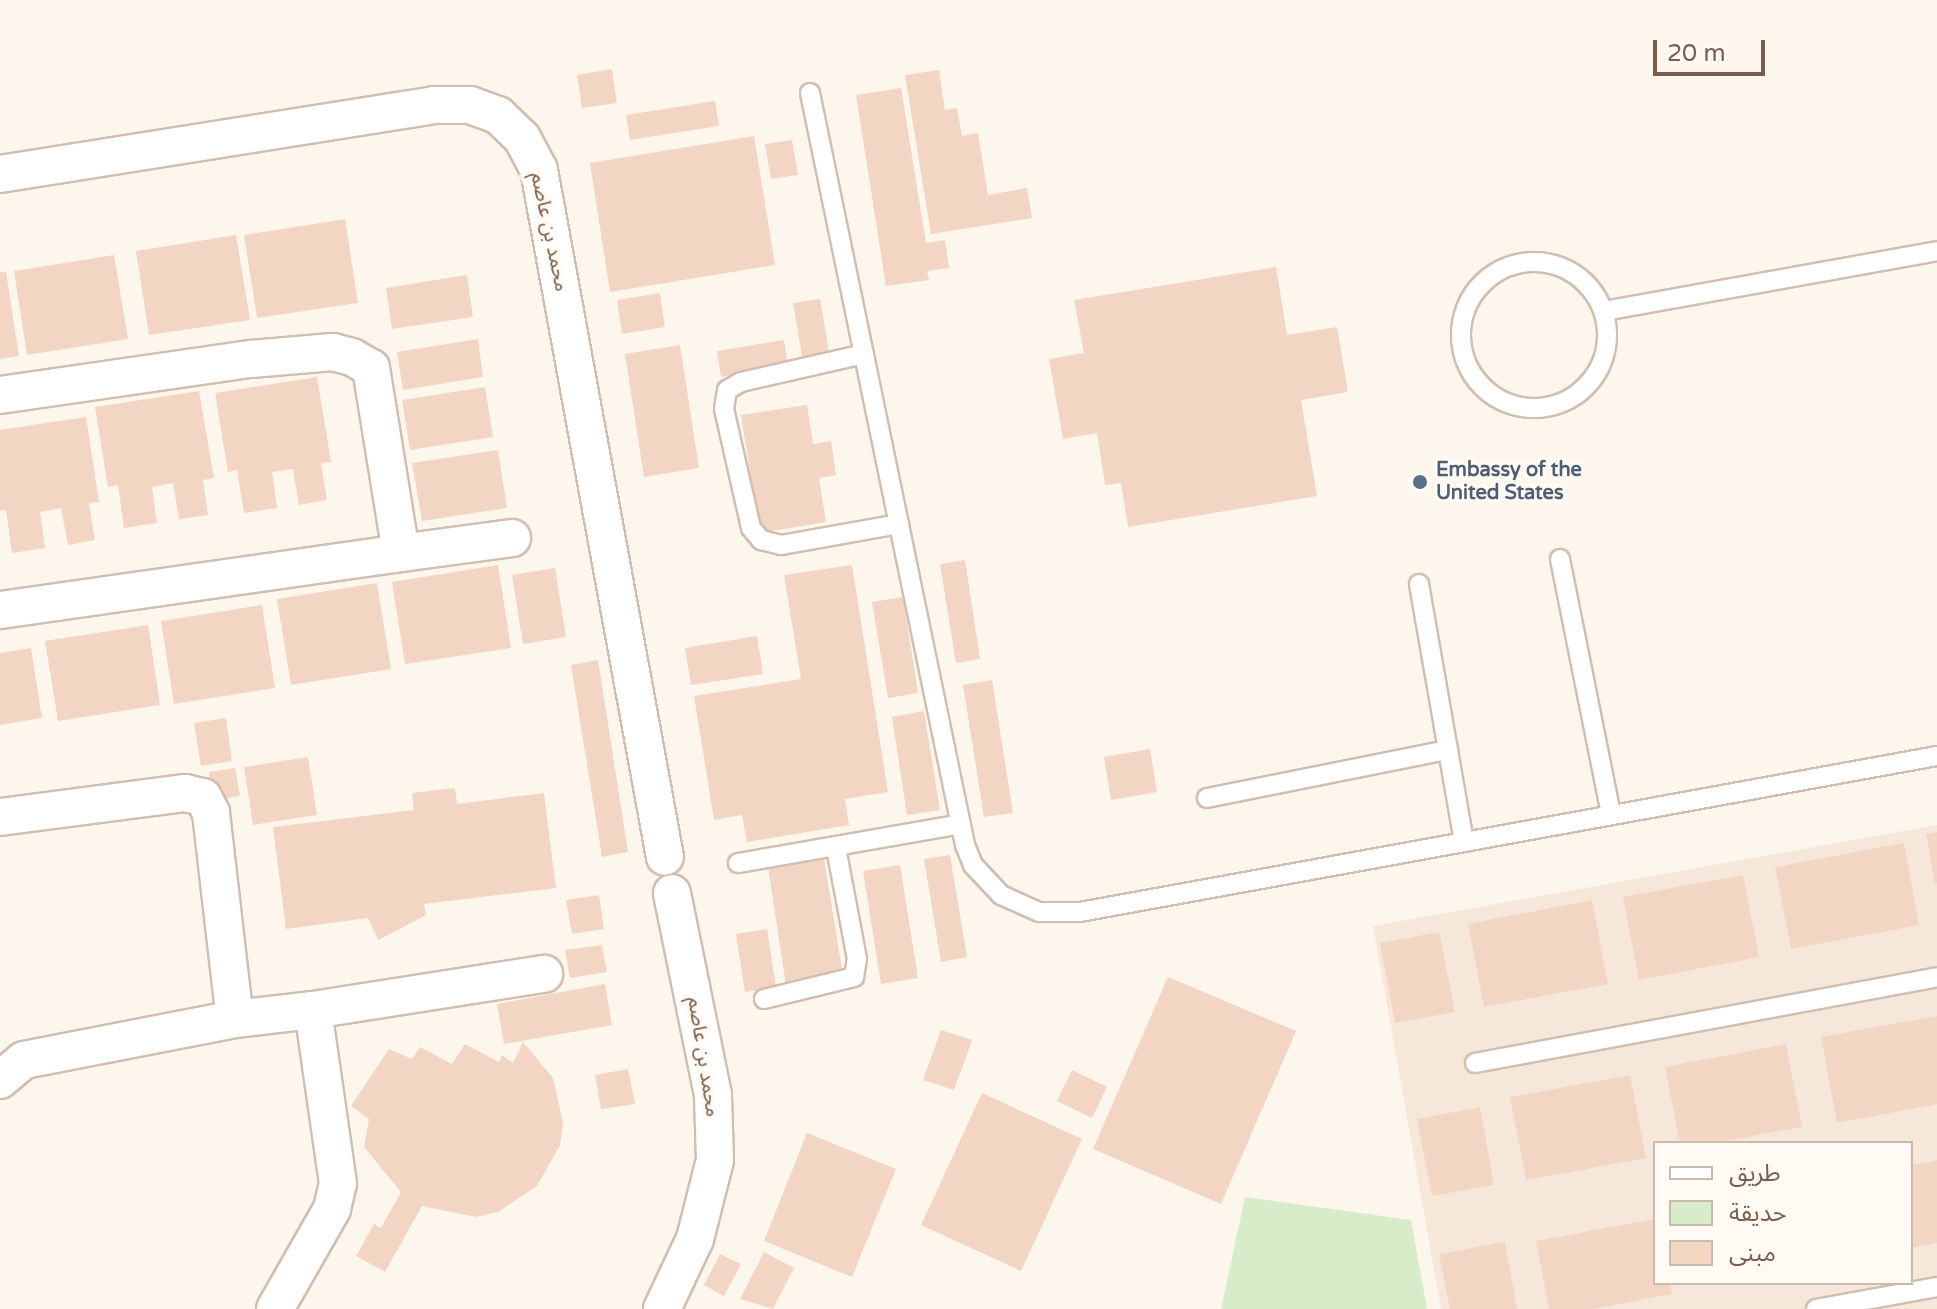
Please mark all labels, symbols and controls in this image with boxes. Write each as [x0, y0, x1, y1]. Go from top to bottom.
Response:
scale bar [1657, 24, 1769, 74]
text: 20 m [1667, 39, 1725, 68]
street label: محمد بن عاصم [525, 170, 573, 294]
place label: Embassy of the United States [1436, 458, 1582, 505]
marker: Embassy of the United States [1411, 473, 1429, 491]
street label: محمد بن عاصم [682, 995, 724, 1119]
legend [1653, 1141, 1913, 1285]
text: طريق [1729, 1159, 1781, 1188]
text: حديقة [1729, 1199, 1787, 1228]
text: مبنى [1729, 1239, 1776, 1268]

